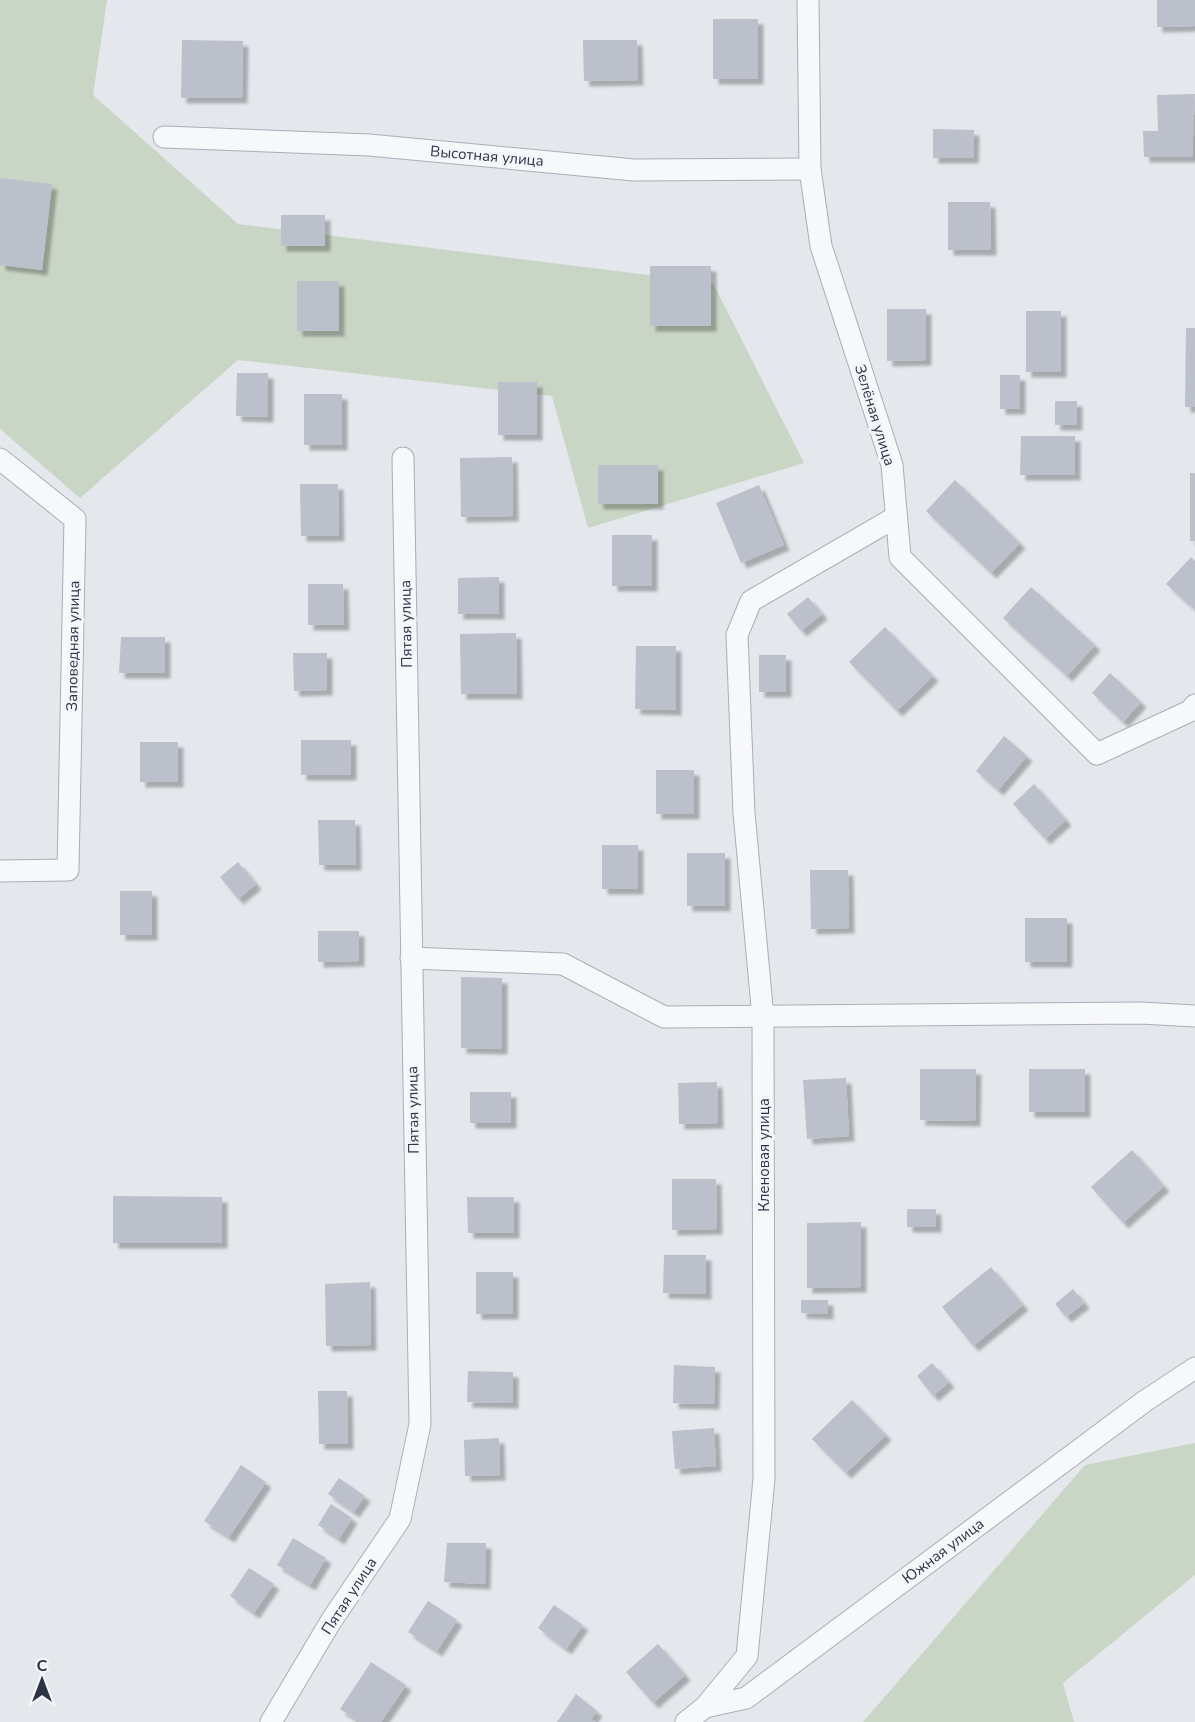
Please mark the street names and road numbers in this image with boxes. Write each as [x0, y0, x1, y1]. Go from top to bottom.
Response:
street label: Высотная улица [429, 141, 545, 171]
street label: Зелёная улица [850, 362, 900, 468]
street label: Заповедная улица [62, 580, 84, 712]
street label: Пятая улица [395, 580, 417, 668]
street label: Пятая улица [402, 1066, 424, 1154]
street label: Кленовая улица [754, 1098, 774, 1212]
street label: Южная улица [898, 1514, 988, 1588]
street label: Пятая улица [317, 1554, 381, 1638]

